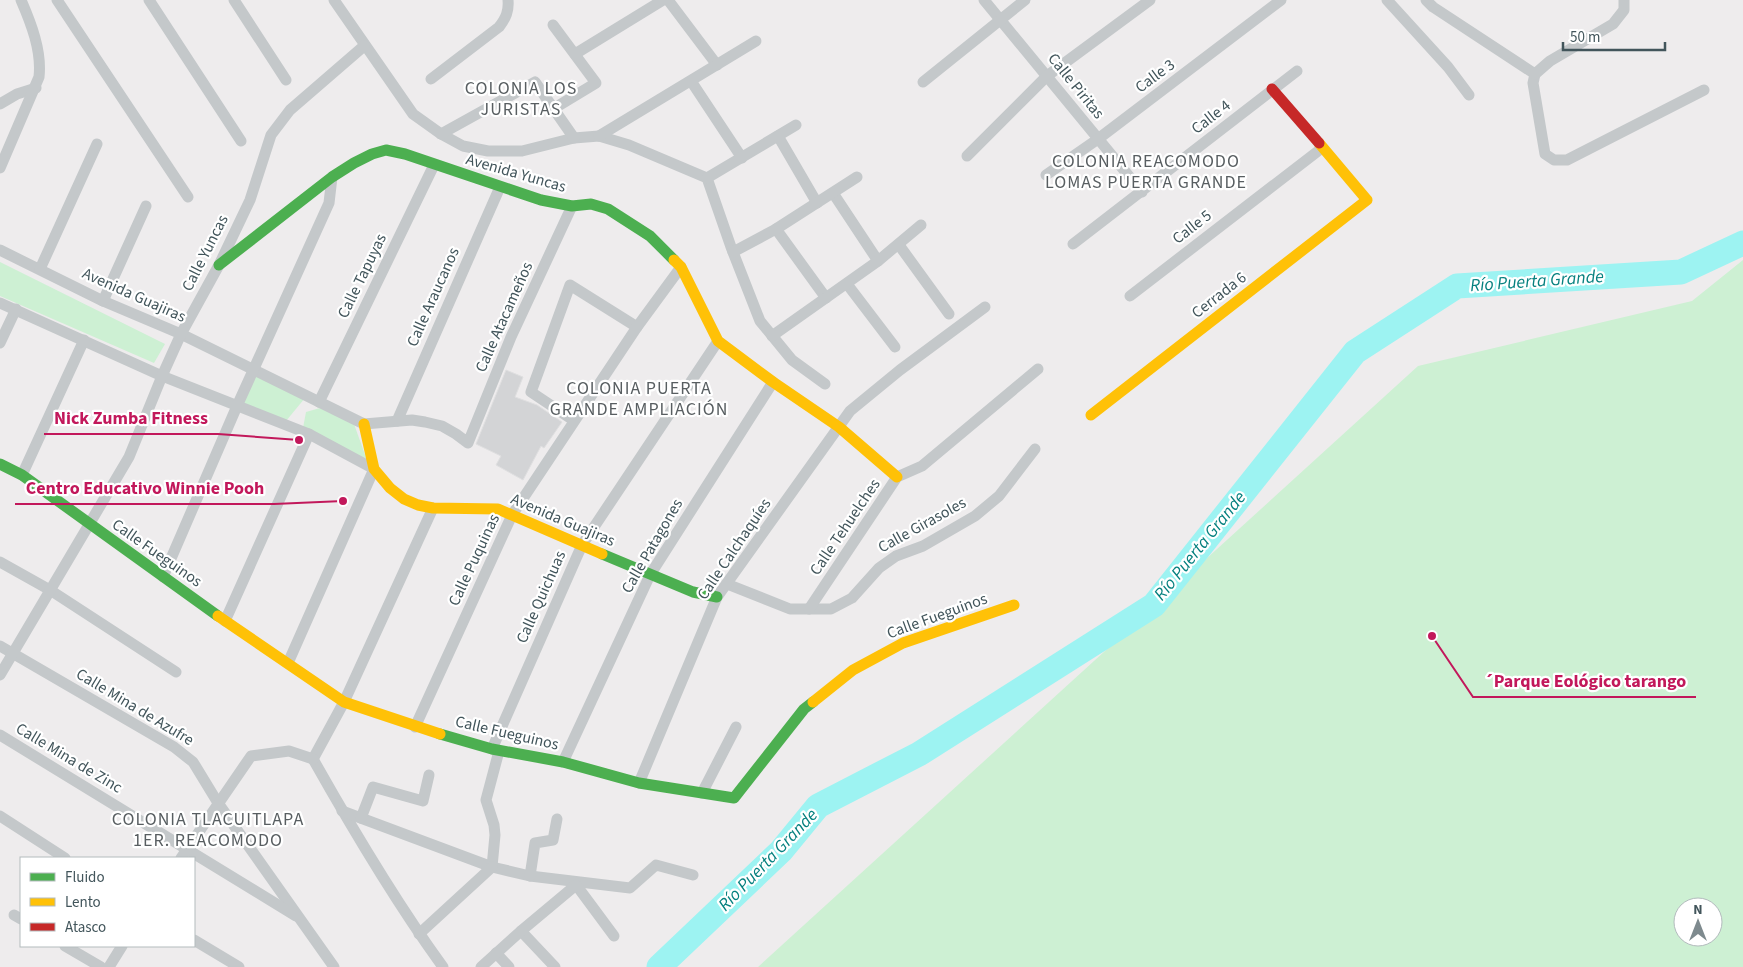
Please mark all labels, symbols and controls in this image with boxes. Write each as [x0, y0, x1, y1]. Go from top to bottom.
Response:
scale bar [1563, 20, 1666, 52]
text: 50 m [1570, 27, 1600, 48]
street label: Calle Piritas [1043, 48, 1110, 124]
street label: Calle 3 [1131, 54, 1179, 98]
district label: COLONIA LOS JURISTAS [465, 76, 577, 122]
street label: Calle 4 [1187, 95, 1235, 139]
street label: Avenida Yuncas [463, 148, 569, 198]
district label: COLONIA REACOMODO LOMAS PUERTA GRANDE [1045, 149, 1247, 195]
street label: Calle 5 [1168, 205, 1216, 249]
street label: Calle Yuncas [176, 211, 234, 295]
street label: Calle Tapuyas [332, 230, 392, 322]
street label: Calle Araucanos [401, 244, 465, 350]
street label: Calle Atacameños [470, 258, 538, 376]
street label: Avenida Guajiras [79, 262, 190, 328]
water label: Río Puerta Grande [1469, 264, 1605, 298]
street label: Cerrada 6 [1187, 267, 1251, 323]
district label: COLONIA PUERTA GRANDE AMPLIACIÓN [550, 376, 728, 422]
callout: Nick Zumba Fitness [44, 401, 218, 434]
text: Nick Zumba Fitness [54, 406, 208, 431]
callout: Centro Educativo Winnie Pooh [15, 471, 274, 504]
street label: Calle Tehuelches [805, 474, 886, 580]
text: Centro Educativo Winnie Pooh [26, 476, 264, 501]
water label: Río Puerta Grande [1148, 486, 1252, 606]
street label: Avenida Guajiras [508, 488, 619, 552]
street label: Calle Girasoles [874, 492, 970, 558]
street label: Calle Patagones [616, 494, 688, 597]
street label: Calle Calchaquíes [692, 494, 776, 604]
street label: Calle Puquinas [443, 510, 505, 610]
street label: Calle Fueguinos [108, 514, 207, 592]
street label: Calle Quichuas [511, 547, 571, 647]
street label: Calle Fueguinos [884, 588, 991, 644]
street label: Calle Mina de Azufre [72, 663, 198, 751]
callout: ´Parque Eológico tarango [1473, 664, 1696, 697]
text: ´Parque Eológico tarango [1484, 669, 1686, 694]
street label: Calle Fueguinos [453, 710, 561, 756]
street label: Calle Mina de Zinc [12, 717, 126, 799]
water label: Río Puerta Grande [712, 803, 824, 917]
district label: COLONIA TLACUITLAPA 1ER. REACOMODO [112, 807, 304, 853]
legend [20, 857, 195, 947]
text: Fluido [65, 867, 105, 888]
text: Lento [65, 892, 101, 913]
north arrow [1673, 897, 1723, 947]
text: N [1693, 900, 1703, 920]
text: Atasco [65, 917, 106, 938]

